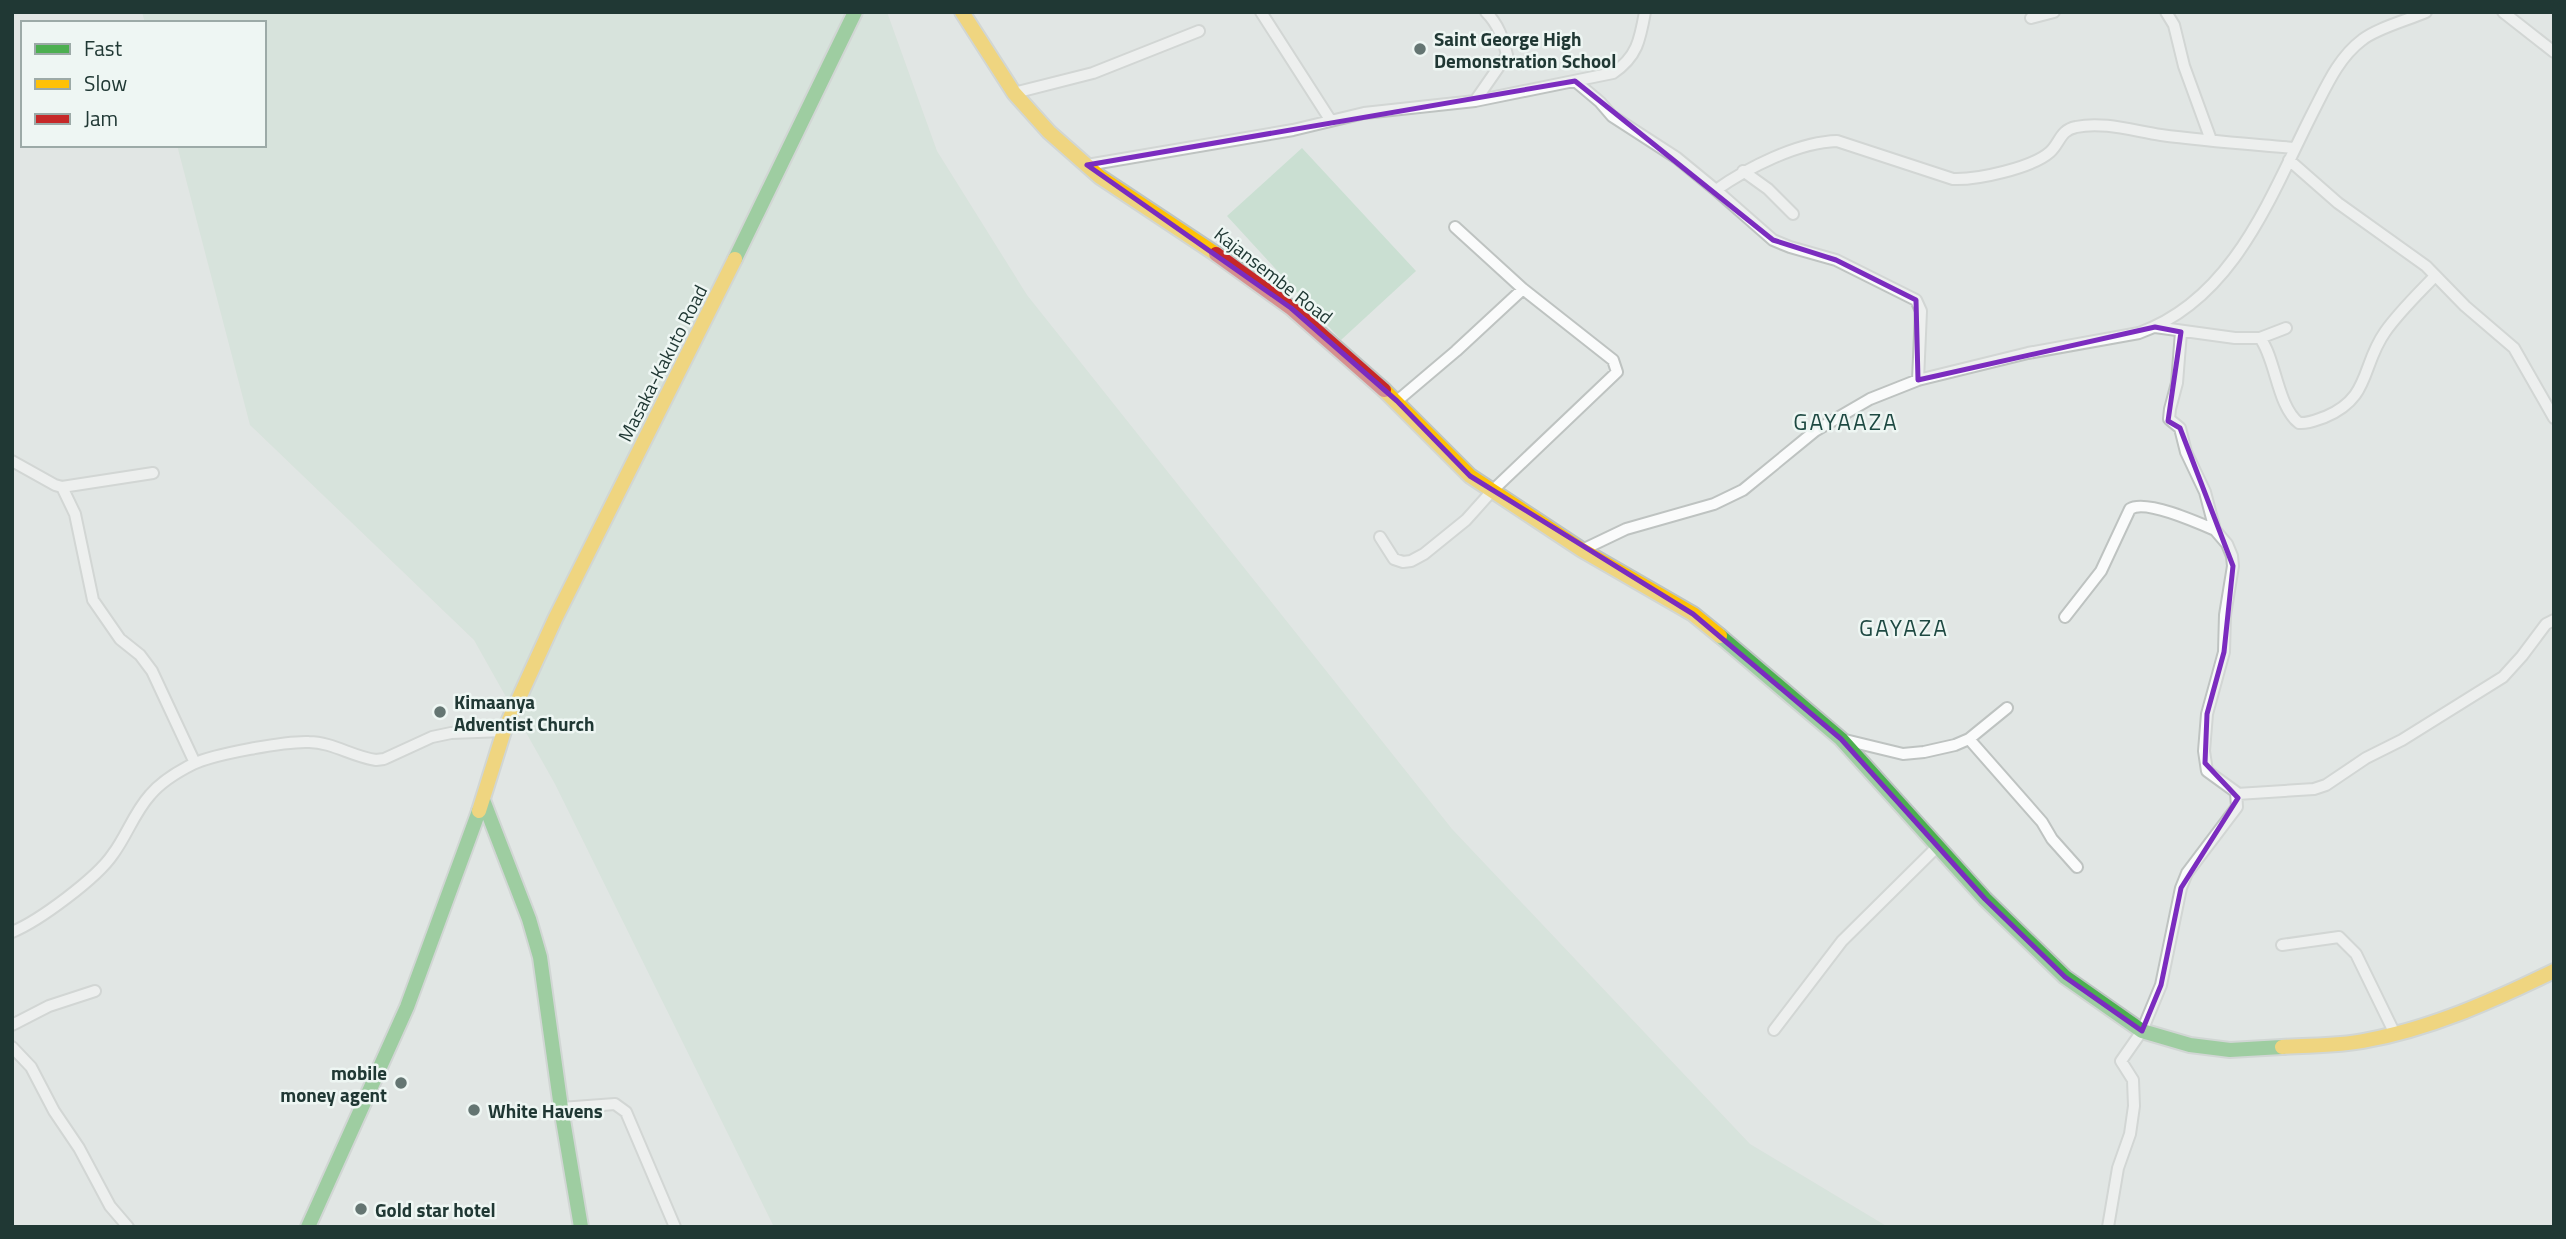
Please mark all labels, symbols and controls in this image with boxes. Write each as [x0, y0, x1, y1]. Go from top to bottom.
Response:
legend [21, 21, 266, 147]
place label: Saint George High Demonstration School [1434, 24, 1616, 75]
text: Fast [84, 32, 123, 64]
marker: Saint George High Demonstration School [1412, 41, 1428, 57]
text: Slow [84, 67, 127, 99]
text: Jam [84, 102, 118, 134]
street label: Kajansembe Road [1209, 219, 1339, 331]
street label: Masaka-Kakuto Road [610, 280, 714, 446]
district label: GAYAAZA [1793, 404, 1899, 439]
district label: GAYAZA [1859, 610, 1949, 645]
place label: Kimaanya Adventist Church [454, 687, 595, 738]
marker: Kimaanya Adventist Church [432, 704, 448, 720]
place label: mobile money agent [280, 1058, 387, 1109]
marker: mobile money agent [393, 1075, 409, 1091]
place label: White Havens [488, 1096, 603, 1125]
marker: White Havens [466, 1102, 482, 1118]
place label: Gold star hotel [375, 1195, 496, 1224]
marker: Gold star hotel [353, 1201, 369, 1217]

